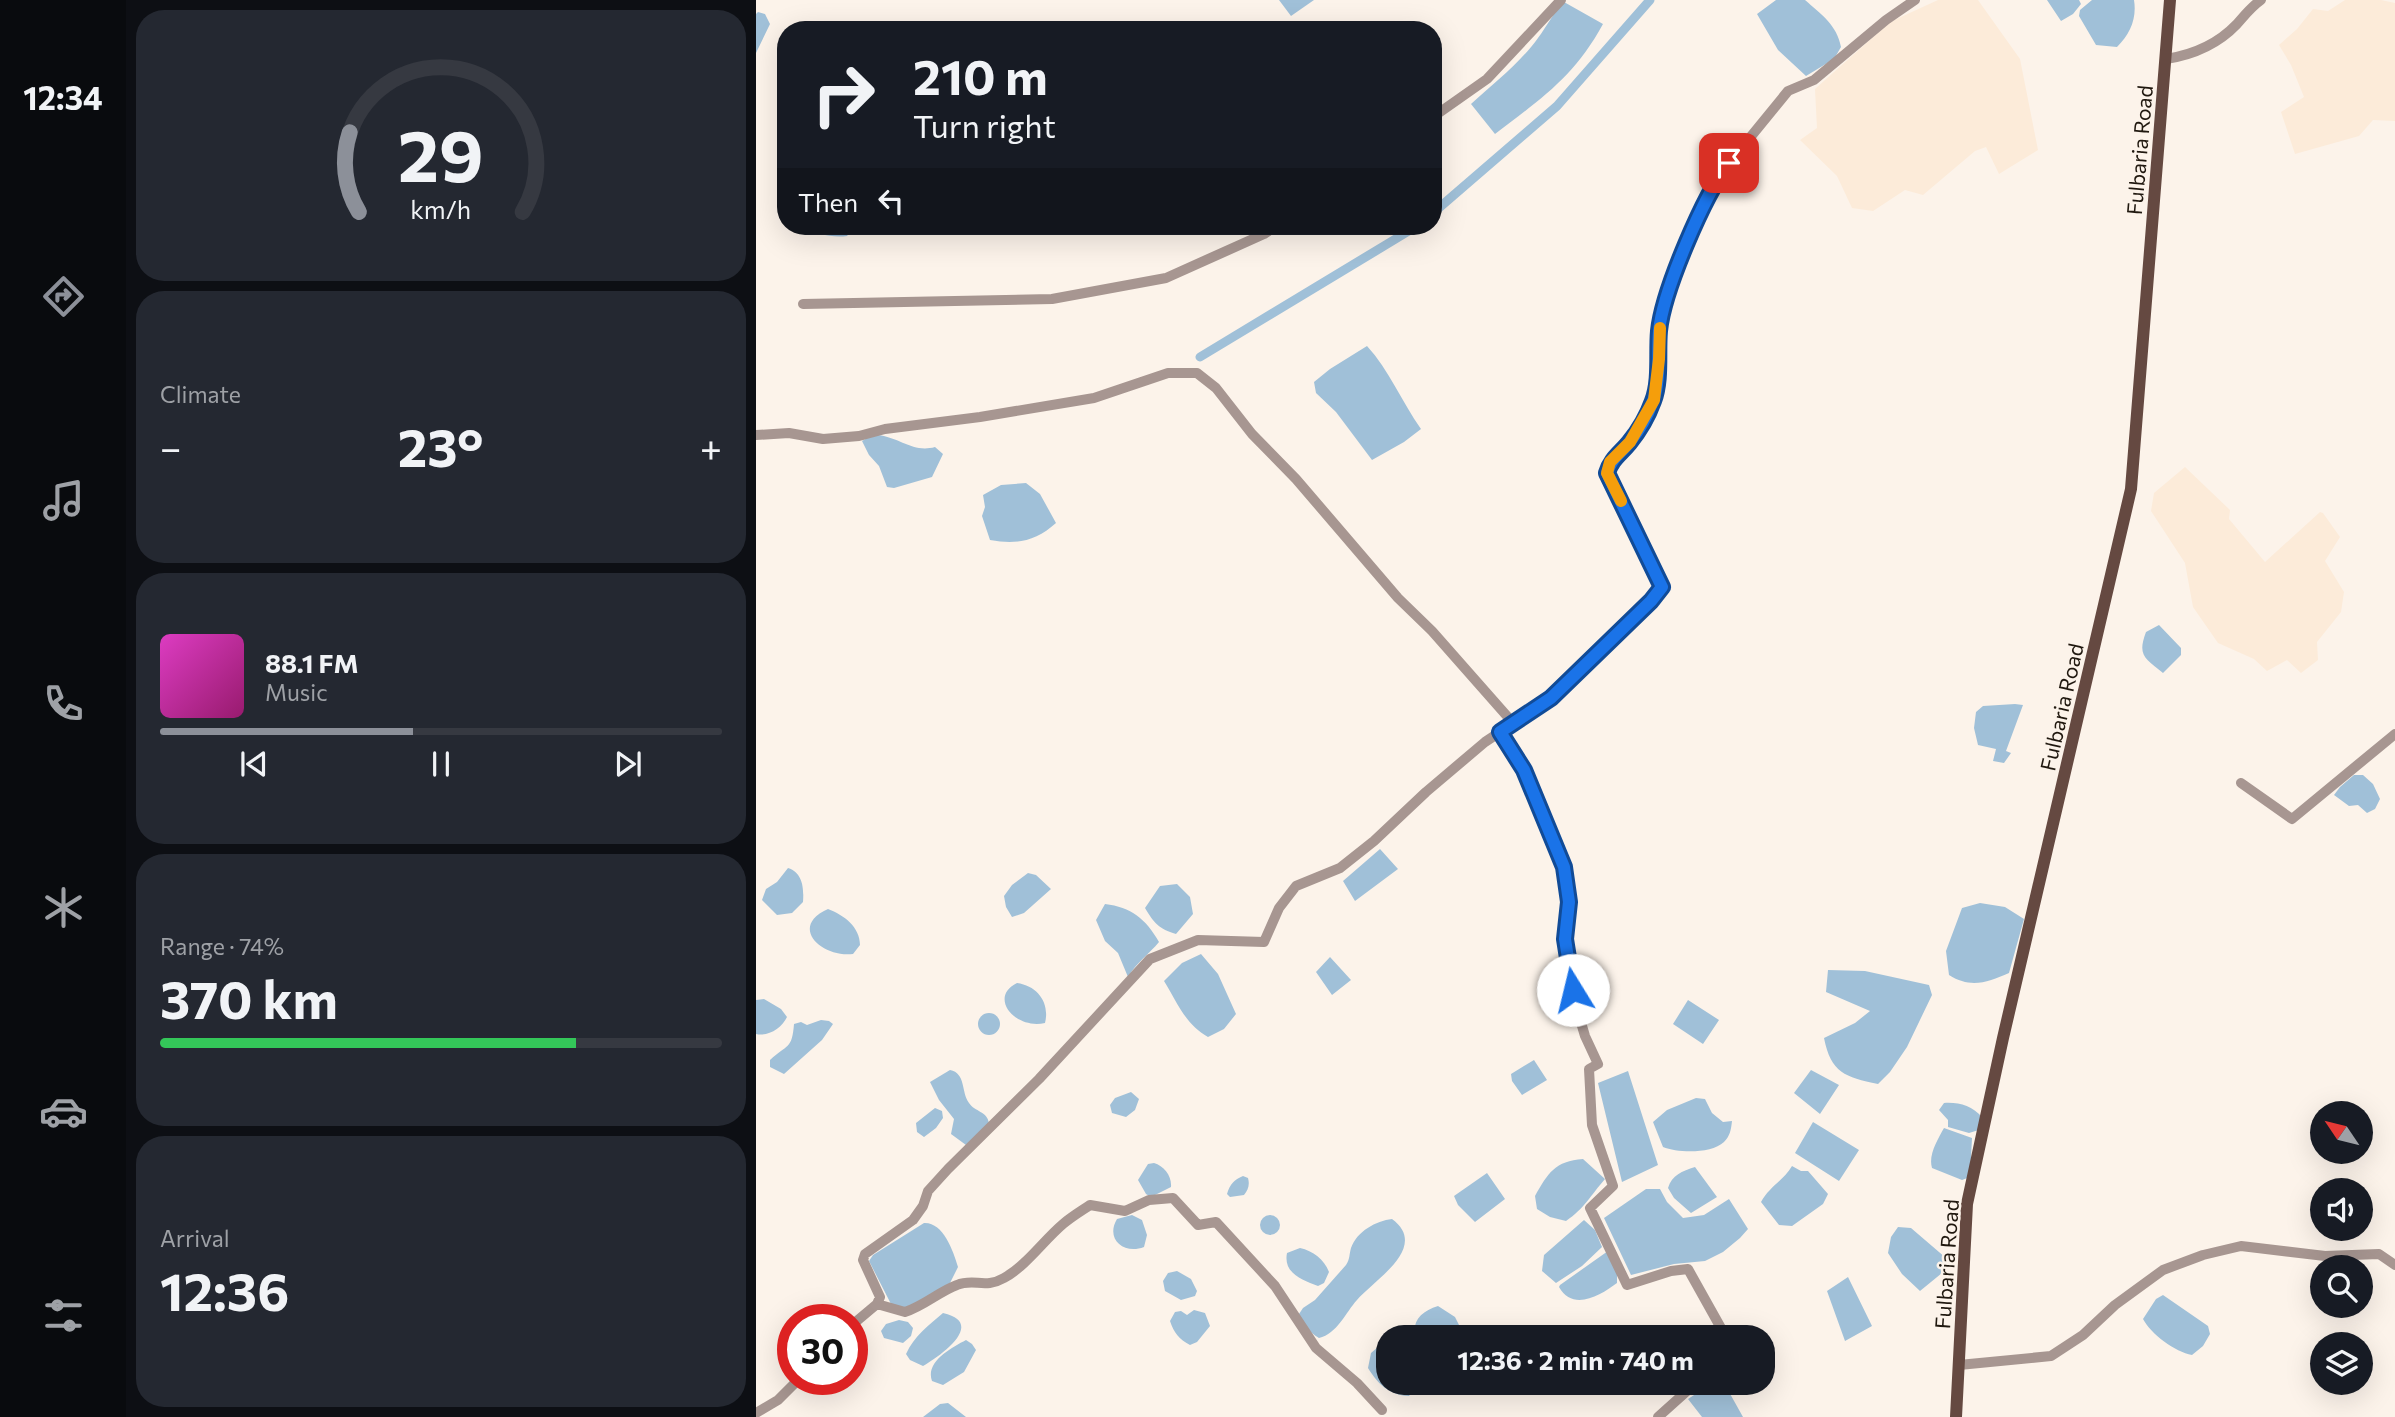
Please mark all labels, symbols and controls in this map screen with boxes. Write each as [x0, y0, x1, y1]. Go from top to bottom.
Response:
text: 210 m [913, 45, 1048, 105]
icon: right [798, 49, 889, 140]
text: 12:34 [23, 77, 103, 117]
street label: Fulbaria Road [2121, 84, 2157, 216]
text: Turn right [913, 105, 1056, 145]
text: 29 [398, 108, 484, 197]
pin [1699, 133, 1759, 193]
icon: arrive [1710, 144, 1748, 182]
icon: left [872, 182, 910, 220]
text: Then [798, 186, 858, 217]
text: km/h [411, 194, 471, 224]
icon: directions [39, 272, 88, 321]
text: Climate [160, 380, 241, 408]
text: 23° [398, 414, 484, 478]
text: − [160, 423, 182, 470]
text: + [700, 423, 722, 470]
icon: music [39, 476, 88, 525]
street label: Fulbaria Road [2034, 641, 2088, 773]
text: 88.1 FM [265, 647, 359, 678]
text: Music [265, 678, 328, 706]
icon: phone [39, 679, 88, 728]
icon: previous [235, 745, 273, 783]
icon: pause [422, 745, 460, 783]
icon: next [609, 745, 647, 783]
icon: climate [39, 883, 88, 932]
text: Range · 74% [160, 932, 284, 960]
position arrow [1536, 953, 1610, 1027]
text: 370 km [160, 966, 338, 1030]
icon: car [39, 1087, 88, 1136]
north arrow [2310, 1101, 2373, 1164]
map controls [2310, 1101, 2373, 1395]
button: sound [2310, 1178, 2373, 1241]
street label: Fulbaria Road [1929, 1198, 1963, 1330]
text: Arrival [160, 1224, 230, 1252]
button: search [2310, 1255, 2373, 1318]
text: 12:36 [160, 1258, 289, 1322]
icon: filters [39, 1291, 88, 1340]
speed limit sign: 30 [777, 1304, 868, 1395]
button: layers [2310, 1332, 2373, 1395]
text: 12:36 · 2 min · 740 m [1457, 1344, 1694, 1375]

